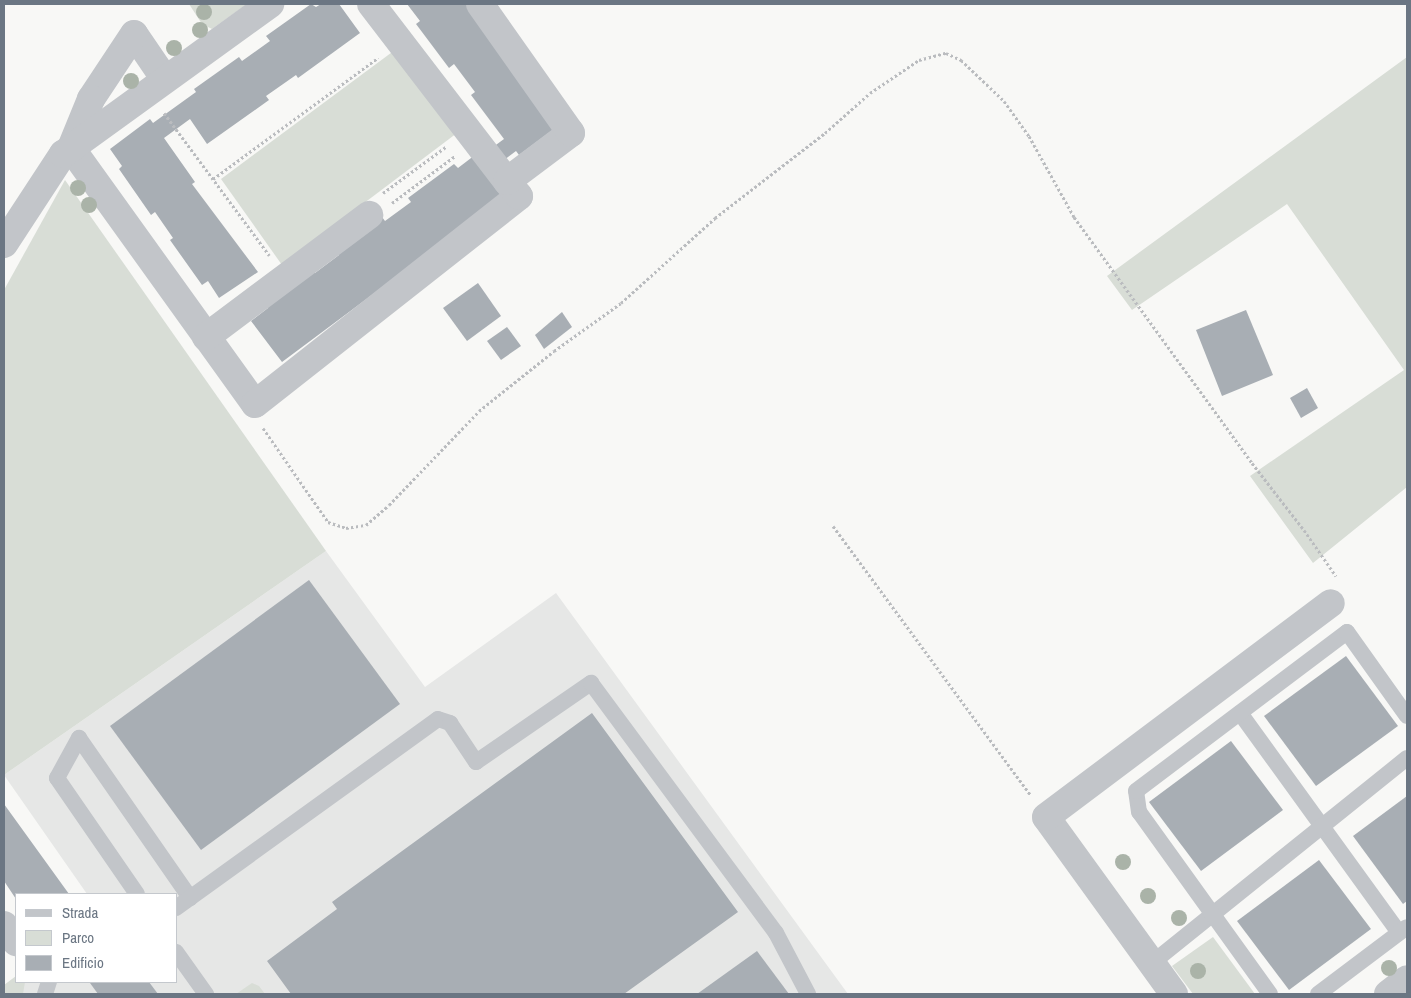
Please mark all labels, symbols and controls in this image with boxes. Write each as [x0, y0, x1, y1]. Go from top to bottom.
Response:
legend [15, 893, 178, 983]
text: Strada [62, 902, 98, 923]
text: Parco [62, 927, 94, 948]
text: Edificio [62, 952, 104, 973]

